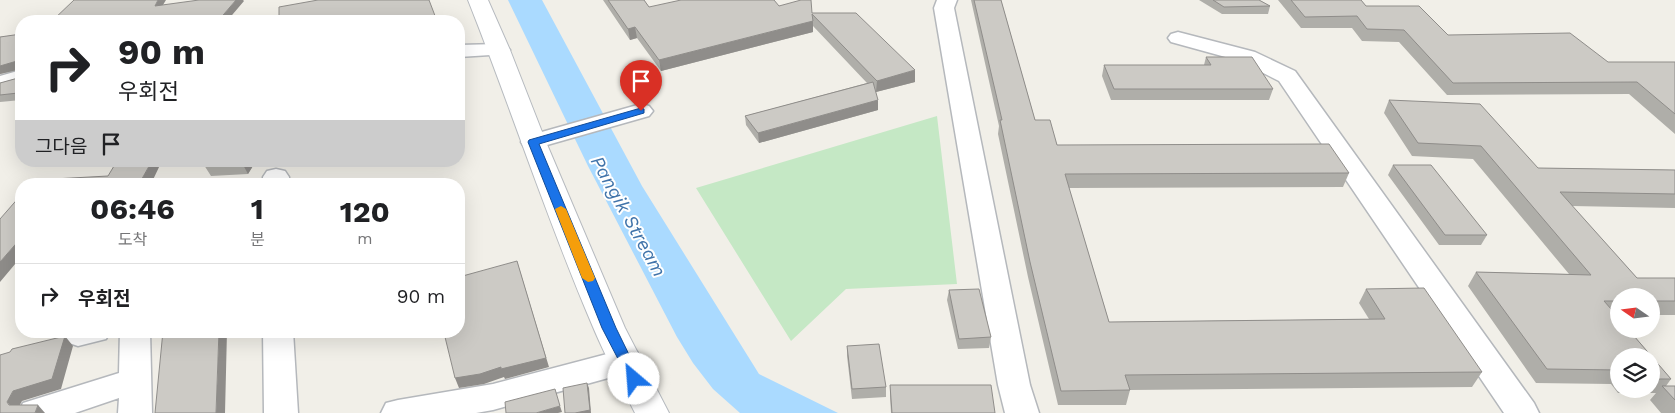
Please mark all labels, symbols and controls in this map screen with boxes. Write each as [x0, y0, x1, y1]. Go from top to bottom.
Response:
text: 90 m [118, 31, 205, 73]
icon: right [35, 35, 100, 100]
pin [620, 60, 662, 111]
icon: arrive [627, 67, 655, 95]
text: 우회전 [118, 79, 179, 104]
icon: arrive [97, 130, 125, 158]
text: 그다음 [35, 135, 87, 158]
water label: Pangik Stream [586, 152, 671, 281]
text: 06:46 [90, 191, 175, 226]
text: 1 [251, 191, 264, 226]
text: 120 [340, 194, 390, 229]
text: m [357, 229, 372, 248]
text: 도착 [118, 230, 147, 249]
text: 분 [250, 230, 265, 249]
icon: right [35, 282, 63, 310]
text: 90 m [397, 285, 445, 308]
text: 우회전 [78, 287, 130, 310]
north arrow [1610, 288, 1660, 338]
map controls [1610, 288, 1660, 398]
button: layers [1610, 348, 1660, 398]
position arrow [607, 352, 659, 404]

